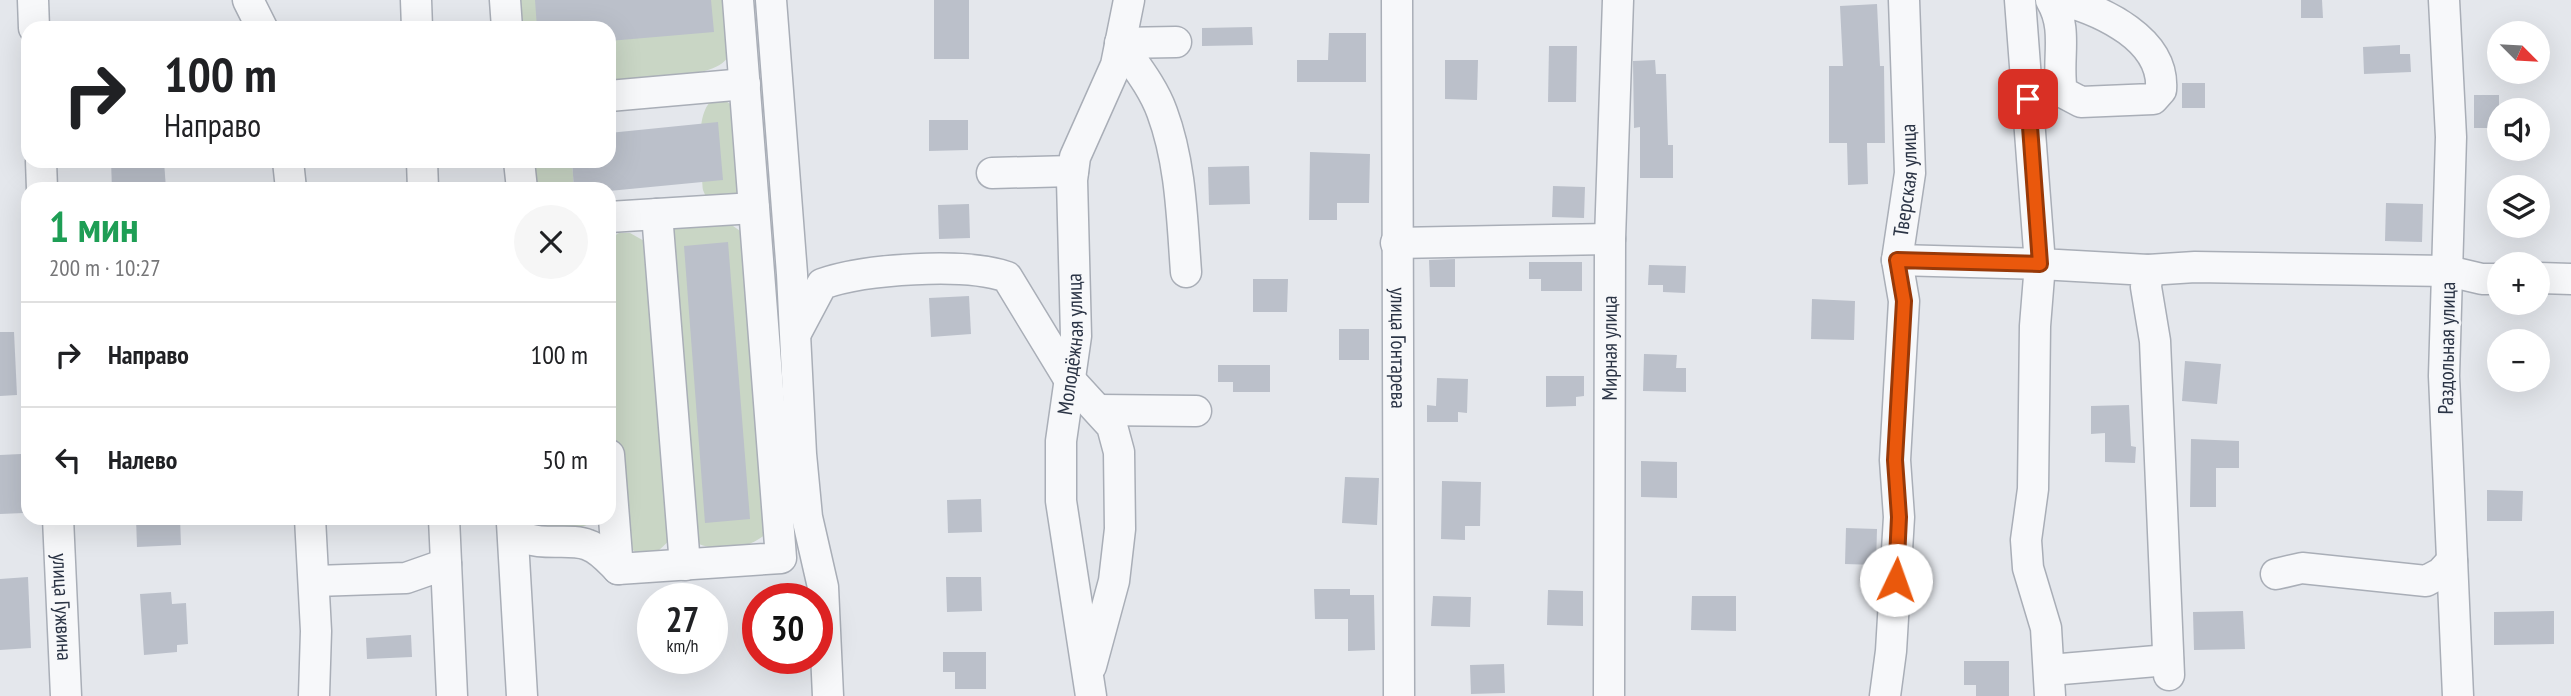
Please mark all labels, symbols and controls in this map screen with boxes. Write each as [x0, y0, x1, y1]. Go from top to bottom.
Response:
north arrow [2487, 21, 2550, 84]
map controls [2487, 21, 2550, 392]
text: 100 m [164, 42, 277, 106]
icon: right [49, 49, 140, 140]
pin [1998, 69, 2058, 129]
icon: arrive [2009, 80, 2047, 118]
button: sound [2487, 98, 2550, 161]
text: Направо [164, 104, 261, 146]
street label: Тверская улица [1887, 123, 1923, 239]
button: layers [2487, 175, 2550, 238]
text: 1 мин [49, 199, 139, 254]
button: close [514, 205, 588, 279]
button: + [2487, 252, 2550, 315]
text: 200 m · 10:27 [49, 253, 161, 282]
street label: Молодёжная улица [1051, 273, 1089, 417]
street label: Раздольная улица [2432, 282, 2461, 414]
street label: улица Гонтарева [1385, 287, 1412, 409]
street label: Мирная улица [1596, 296, 1623, 400]
button: − [2487, 329, 2550, 392]
icon: right [49, 336, 87, 374]
text: Направо [108, 338, 189, 371]
text: 100 m [530, 338, 588, 371]
icon: left [49, 441, 87, 479]
text: Налево [108, 443, 177, 476]
text: 50 m [542, 443, 588, 476]
position arrow [1859, 543, 1933, 617]
street label: улица Гужвина [47, 553, 78, 661]
speed limit sign: 30 [742, 583, 833, 674]
text: 27 [666, 596, 699, 642]
text: km/h [667, 634, 698, 657]

